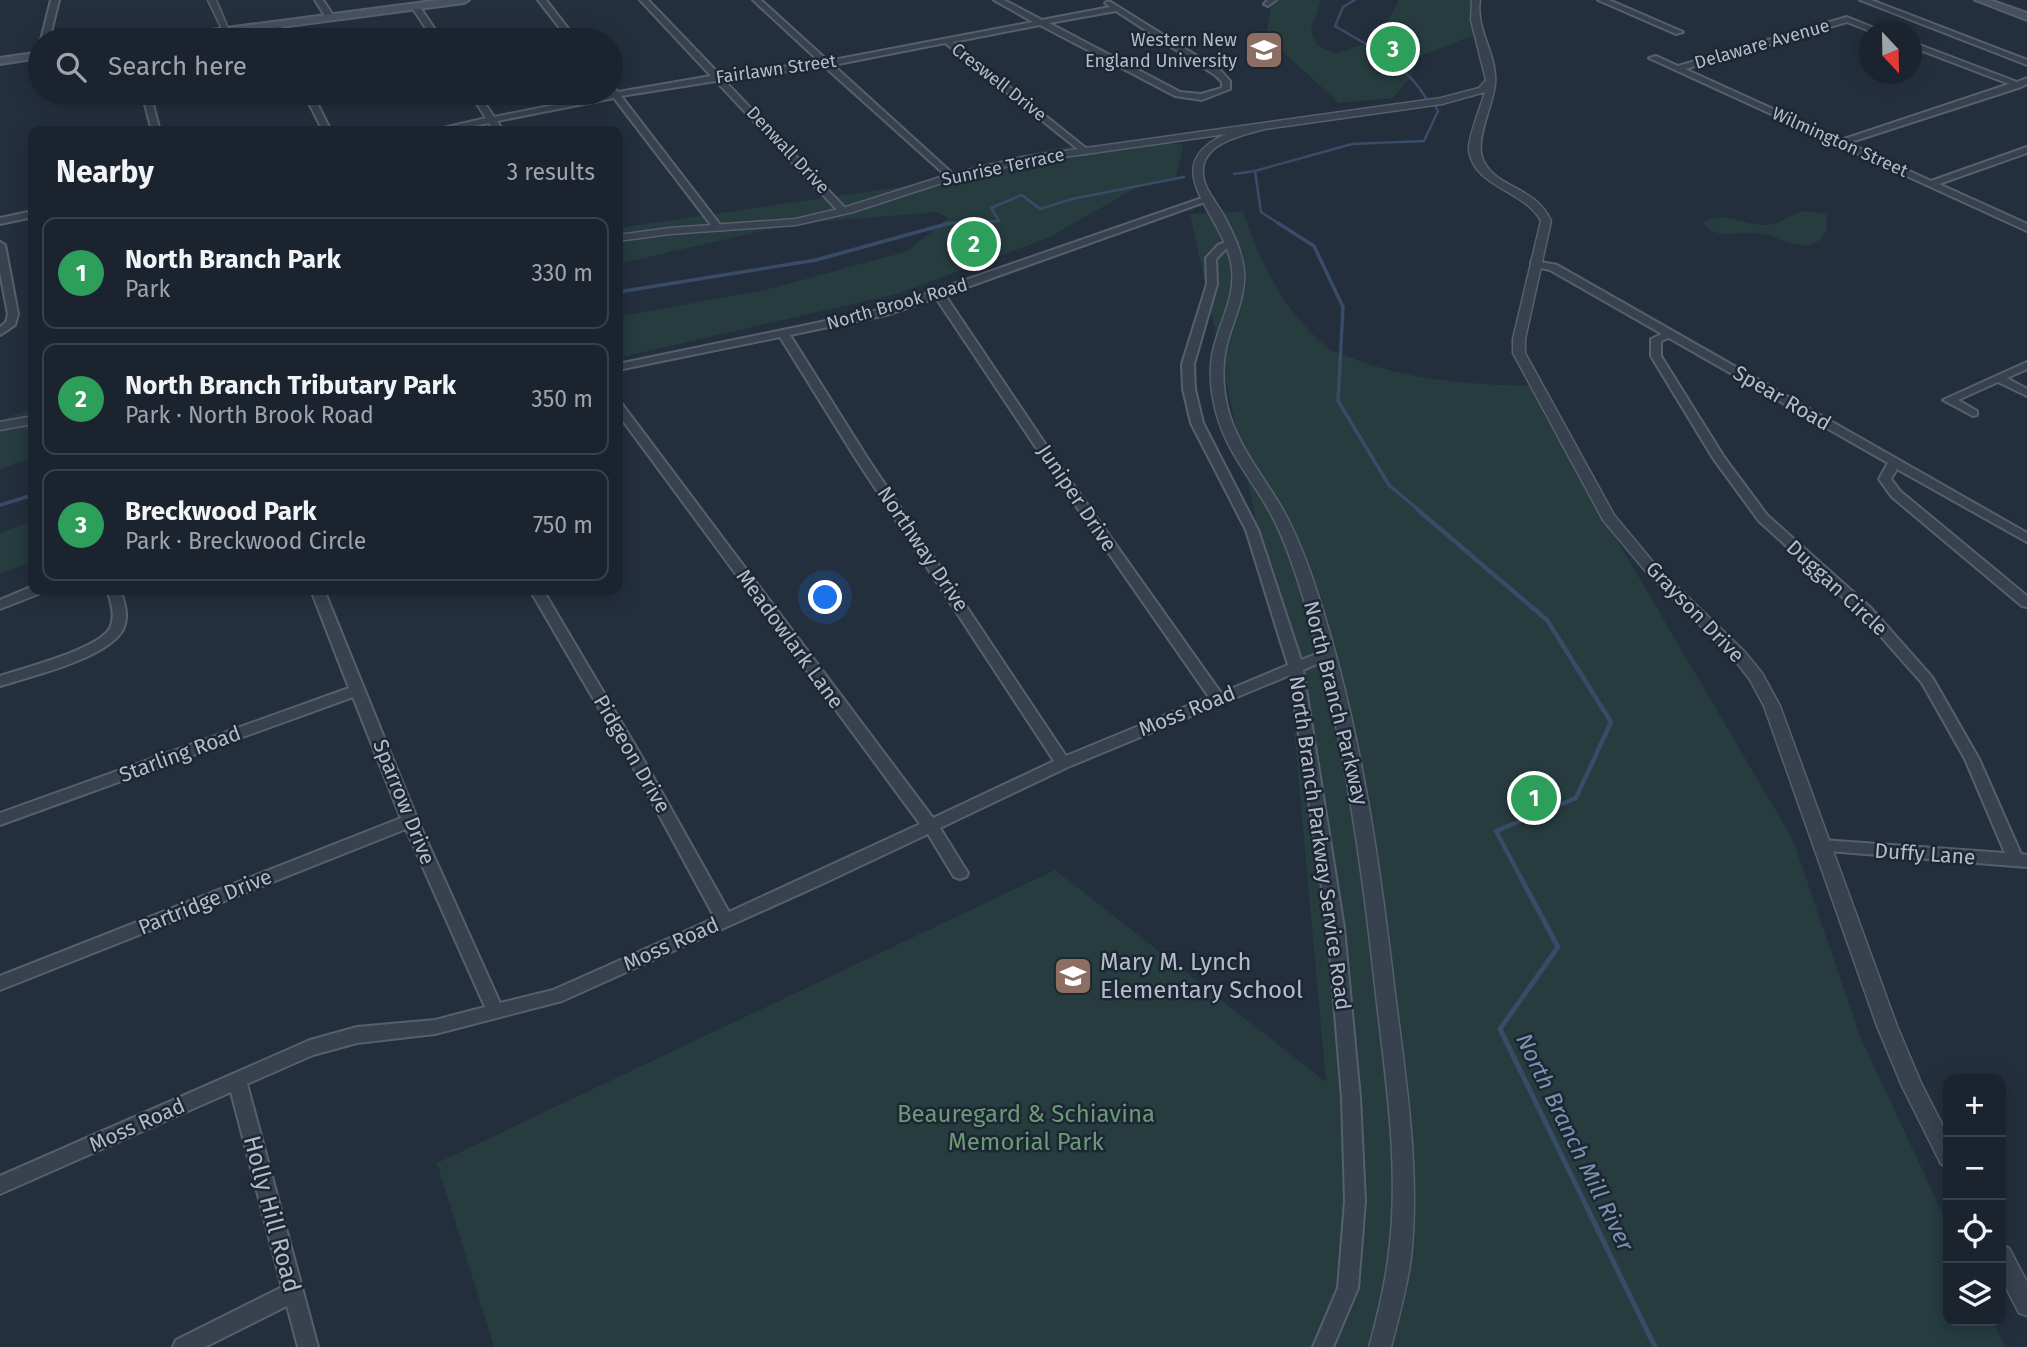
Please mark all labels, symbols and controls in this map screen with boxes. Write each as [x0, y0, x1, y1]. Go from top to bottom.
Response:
street label: Delaware Avenue [1692, 14, 1832, 74]
north arrow [1859, 21, 1922, 84]
pin: 3 [1370, 23, 1416, 75]
search box [28, 28, 623, 105]
place label: Western New England University [1085, 29, 1237, 72]
school or university icon: Western New England University [1243, 29, 1285, 71]
street label: Creswell Drive [947, 38, 1051, 126]
icon: search [52, 48, 90, 86]
street label: Fairlawn Street [714, 50, 838, 88]
text: Search here [108, 51, 247, 82]
street label: Denwall Drive [742, 102, 834, 198]
street label: Wilmington Street [1769, 102, 1912, 182]
street label: Sunrise Terrace [940, 143, 1066, 191]
text: Nearby [56, 154, 154, 190]
text: 3 results [507, 158, 595, 186]
pin: 2 [951, 218, 997, 270]
text: North Branch Park [125, 244, 341, 275]
text: 1 [76, 259, 86, 287]
text: 330 m [531, 259, 593, 287]
street label: North Brook Road [824, 273, 970, 335]
text: Park [125, 275, 170, 303]
street label: Spear Road [1728, 360, 1836, 436]
text: North Branch Tributary Park [125, 370, 456, 401]
text: 2 [75, 385, 87, 413]
text: 350 m [531, 385, 593, 413]
text: Park · North Brook Road [125, 401, 374, 429]
street label: Juniper Drive [1032, 439, 1122, 557]
street label: Northway Drive [871, 481, 975, 617]
text: Breckwood Park [125, 496, 317, 527]
text: 3 [75, 511, 87, 539]
text: 750 m [533, 511, 593, 539]
text: Park · Breckwood Circle [125, 527, 366, 555]
street label: Duggan Circle [1781, 534, 1893, 642]
street label: Grayson Drive [1640, 556, 1750, 668]
street label: Meadowlark Lane [731, 564, 849, 714]
your location [808, 580, 842, 614]
street label: North Branch Parkway [1298, 598, 1374, 808]
street label: North Branch Parkway Service Road [1284, 674, 1356, 1012]
street label: Moss Road [1135, 680, 1239, 742]
street label: Pidgeon Drive [588, 690, 676, 818]
street label: Starling Road [116, 720, 244, 788]
street label: Sparrow Drive [367, 736, 441, 868]
pin: 1 [1511, 772, 1557, 824]
street label: Duffy Lane [1874, 838, 1976, 870]
street label: Partridge Drive [134, 863, 276, 941]
street label: Moss Road [619, 911, 723, 977]
place label: Mary M. Lynch Elementary School [1100, 948, 1303, 1004]
school or university icon: Mary M. Lynch Elementary School [1052, 955, 1094, 997]
water label: North Branch Mill River [1510, 1028, 1640, 1257]
map controls [1943, 1074, 2006, 1326]
button: + [1943, 1074, 2006, 1137]
street label: Moss Road [85, 1092, 189, 1158]
park label: Beauregard & Schiavina Memorial Park [897, 1100, 1155, 1156]
street label: Holly Hill Road [238, 1133, 306, 1295]
button: − [1943, 1137, 2006, 1200]
button: locate [1943, 1200, 2006, 1263]
button: layers [1943, 1263, 2006, 1326]

